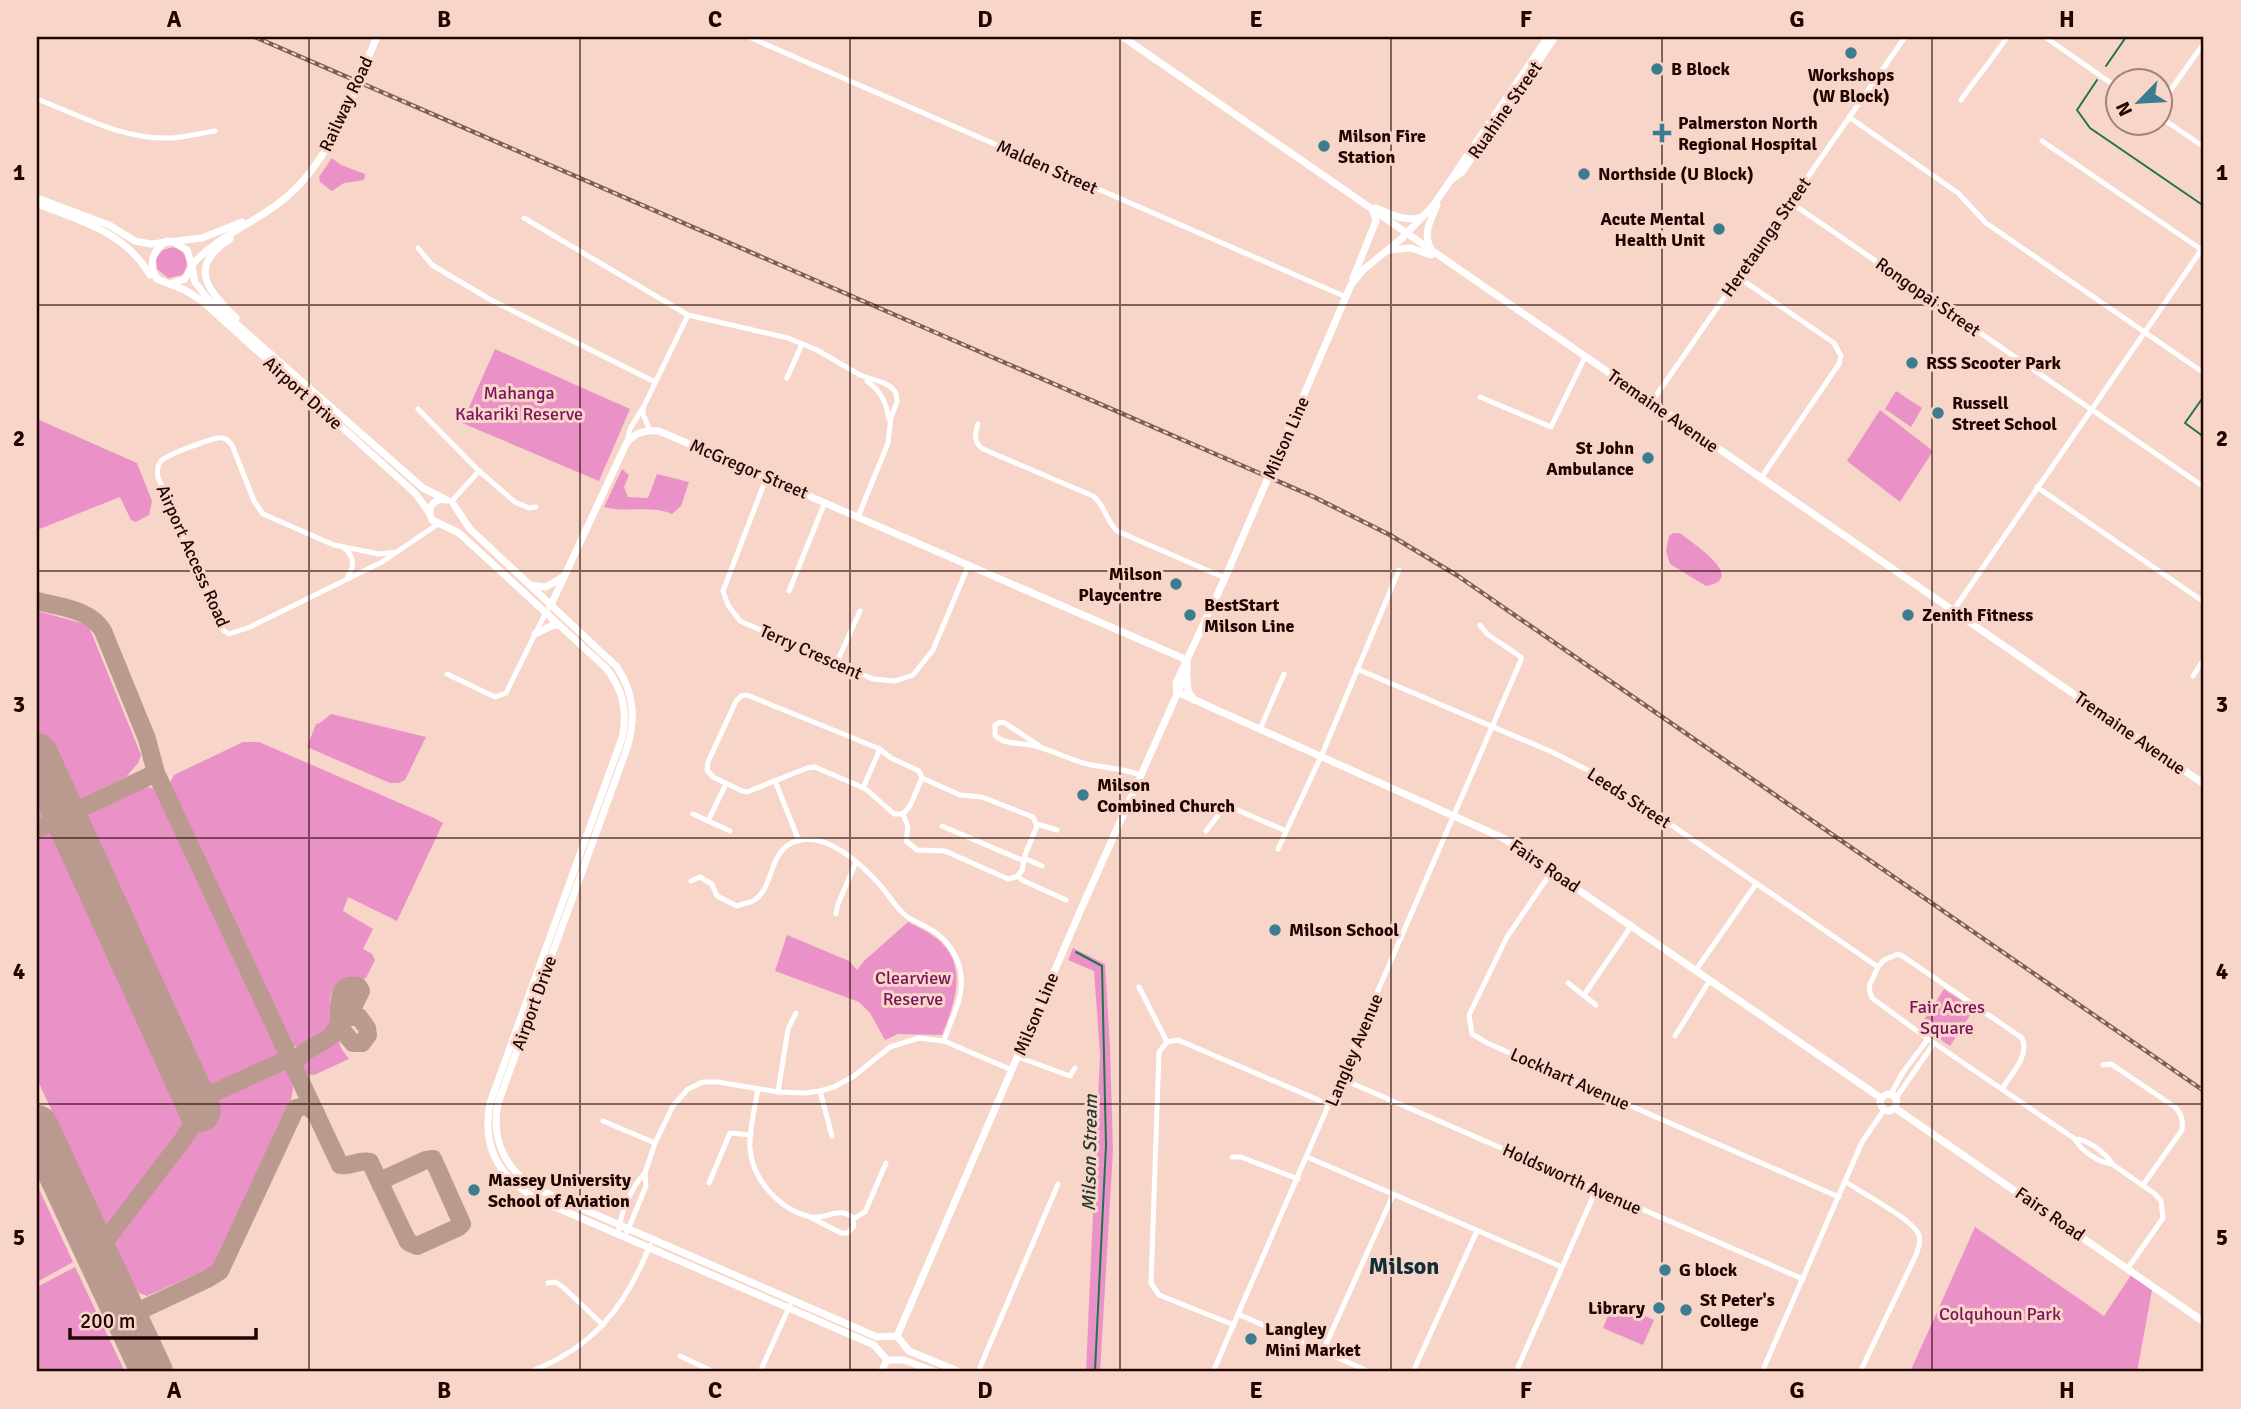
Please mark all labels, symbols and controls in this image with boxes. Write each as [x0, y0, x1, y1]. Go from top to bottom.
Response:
text: A [167, 5, 182, 34]
text: B [437, 5, 451, 34]
text: C [708, 5, 722, 34]
text: D [977, 5, 993, 34]
text: E [1249, 5, 1263, 34]
text: F [1520, 5, 1532, 34]
text: G [1789, 5, 1805, 34]
text: H [2059, 5, 2075, 34]
marker: Workshops (W Block) [1843, 45, 1859, 61]
street label: Railway Road [314, 53, 378, 155]
street label: Ruahine Street [1463, 57, 1547, 163]
place label: B Block [1671, 58, 1730, 80]
marker: B Block [1649, 61, 1665, 77]
place label: Workshops (W Block) [1808, 64, 1894, 107]
north arrow [2104, 66, 2174, 136]
text: N [2111, 98, 2138, 120]
place label: Palmerston North Regional Hospital [1678, 112, 1818, 155]
marker: Palmerston North Regional Hospital [1652, 123, 1672, 143]
place label: Milson Fire Station [1338, 125, 1426, 168]
street label: Malden Street [993, 135, 1101, 199]
marker: Milson Fire Station [1316, 138, 1332, 154]
text: 1 [13, 158, 25, 187]
text: 1 [2216, 158, 2228, 187]
place label: Northside (U Block) [1598, 163, 1754, 185]
marker: Northside (U Block) [1576, 166, 1592, 182]
street label: Heretaunga Street [1717, 173, 1815, 301]
place label: Acute Mental Health Unit [1600, 208, 1705, 251]
marker: Acute Mental Health Unit [1711, 221, 1727, 237]
street label: Rongopai Street [1871, 253, 1985, 341]
street label: Airport Drive [259, 352, 347, 434]
place label: RSS Scooter Park [1926, 352, 2062, 374]
marker: RSS Scooter Park [1904, 355, 1920, 371]
street label: Tremaine Avenue [1603, 364, 1723, 458]
park label: Mahanga Kakariki Reserve [455, 382, 583, 425]
place label: Russell Street School [1952, 392, 2057, 435]
street label: Milson Line [1258, 393, 1314, 483]
marker: Russell Street School [1930, 405, 1946, 421]
text: 2 [13, 424, 25, 453]
text: 2 [2216, 424, 2228, 453]
street label: McGregor Street [687, 434, 811, 504]
place label: St John Ambulance [1546, 437, 1634, 480]
marker: St John Ambulance [1640, 450, 1656, 466]
street label: Airport Access Road [152, 481, 234, 631]
place label: Milson Playcentre [1078, 563, 1162, 606]
marker: Milson Playcentre [1168, 576, 1184, 592]
place label: BestStart Milson Line [1204, 594, 1295, 637]
place label: Zenith Fitness [1922, 604, 2033, 626]
marker: BestStart Milson Line [1182, 607, 1198, 623]
marker: Zenith Fitness [1900, 607, 1916, 623]
street label: Terry Crescent [756, 620, 866, 684]
street label: Tremaine Avenue [2070, 686, 2190, 780]
text: 3 [13, 690, 25, 719]
text: 3 [2216, 690, 2228, 719]
street label: Leeds Street [1583, 763, 1675, 833]
place label: Milson Combined Church [1097, 774, 1235, 817]
marker: Milson Combined Church [1075, 787, 1091, 803]
street label: Fairs Road [1506, 835, 1584, 897]
place label: Milson School [1289, 919, 1399, 941]
marker: Milson School [1267, 922, 1283, 938]
street label: Airport Drive [507, 953, 561, 1053]
text: 4 [13, 957, 25, 986]
text: 4 [2216, 957, 2228, 986]
park label: Clearview Reserve [875, 967, 951, 1010]
street label: Milson Line [1009, 969, 1063, 1059]
street label: Langley Avenue [1320, 990, 1388, 1110]
park label: Fair Acres Square [1909, 996, 1985, 1039]
street label: Lockhart Avenue [1507, 1043, 1633, 1115]
water label: Milson Stream [1077, 1093, 1103, 1212]
street label: Holdsworth Avenue [1499, 1139, 1645, 1219]
place label: Massey University School of Aviation [488, 1169, 631, 1212]
marker: Massey University School of Aviation [466, 1182, 482, 1198]
street label: Fairs Road [2011, 1182, 2089, 1246]
text: 5 [13, 1223, 25, 1252]
text: 5 [2216, 1223, 2228, 1252]
district label: Milson [1369, 1251, 1439, 1281]
place label: G block [1679, 1259, 1738, 1281]
marker: G block [1657, 1262, 1673, 1278]
place label: St Peter's College [1700, 1289, 1775, 1332]
scale bar [70, 1297, 256, 1341]
place label: Library [1588, 1297, 1645, 1319]
marker: Library [1651, 1300, 1667, 1316]
marker: St Peter's College [1678, 1302, 1694, 1318]
park label: Colquhoun Park [1939, 1303, 2061, 1325]
text: 200 m [80, 1308, 135, 1334]
place label: Langley Mini Market [1265, 1318, 1361, 1361]
marker: Langley Mini Market [1243, 1331, 1259, 1347]
text: A [167, 1376, 182, 1405]
text: B [437, 1376, 451, 1405]
text: C [708, 1376, 722, 1405]
text: D [977, 1376, 993, 1405]
text: E [1249, 1376, 1263, 1405]
text: F [1520, 1376, 1532, 1405]
text: G [1789, 1376, 1805, 1405]
text: H [2059, 1376, 2075, 1405]

